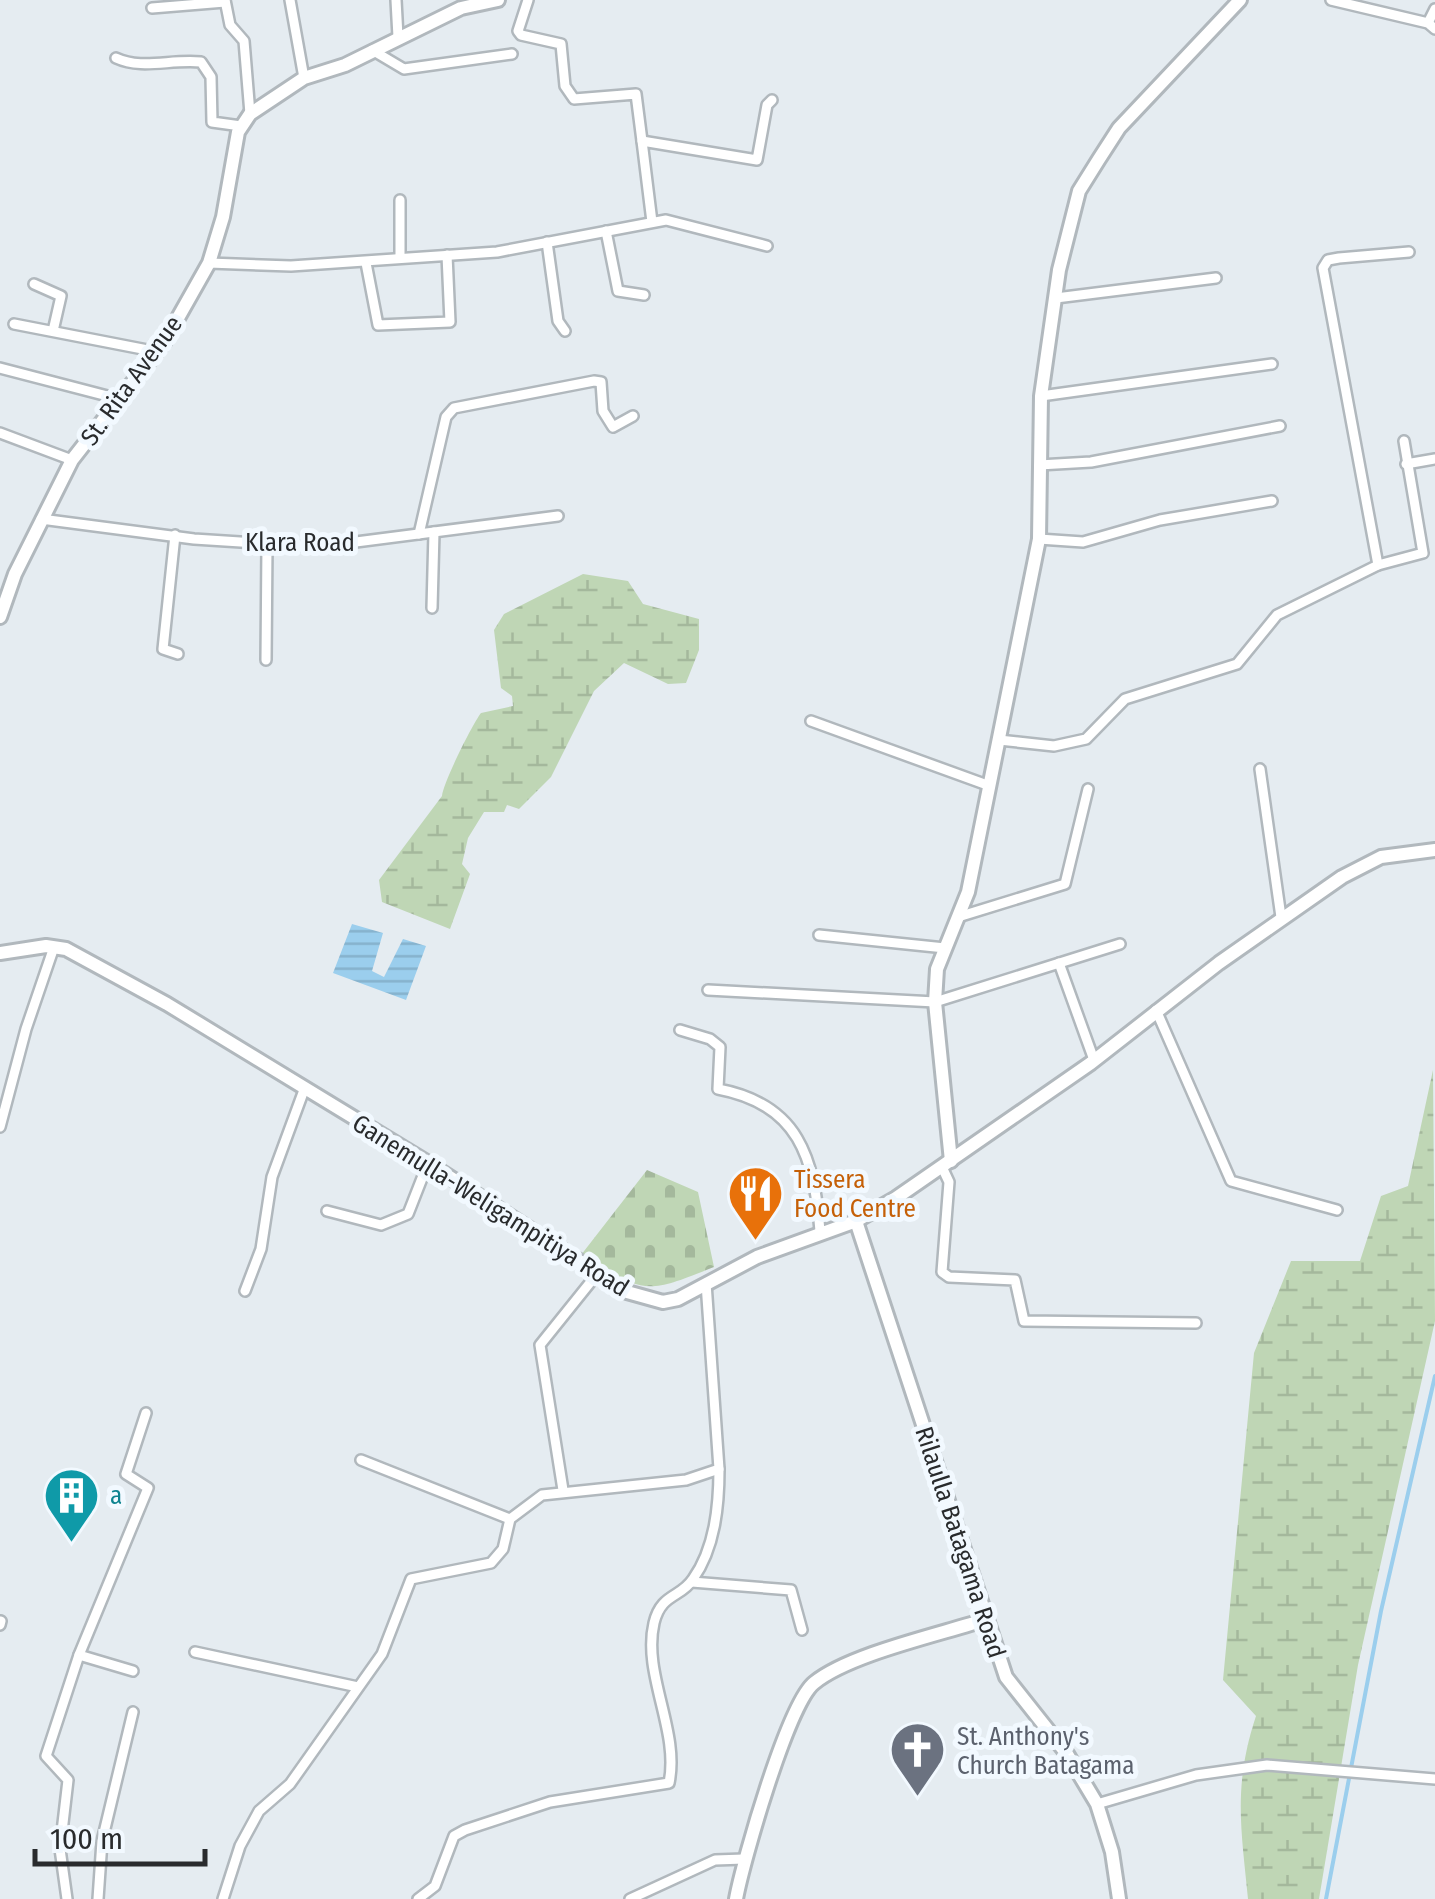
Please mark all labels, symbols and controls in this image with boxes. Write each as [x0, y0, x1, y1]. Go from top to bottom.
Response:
street label: St. Rita Avenue [75, 310, 189, 451]
street label: Klara Road [245, 528, 355, 558]
street label: Ganemulla-Weligampitiya Road [347, 1108, 634, 1303]
restaurant icon: Tissera Food Centre [725, 1163, 785, 1242]
place label: Tissera Food Centre [794, 1165, 916, 1224]
street label: Rilaulla Batagama Road [908, 1423, 1012, 1662]
building icon: a [41, 1465, 101, 1544]
place label: a [110, 1481, 122, 1511]
church icon: St. Anthony's Church Batagama [888, 1720, 948, 1799]
place label: St. Anthony's Church Batagama [957, 1722, 1134, 1781]
scale bar [35, 1804, 205, 1866]
text: 100 m [50, 1821, 123, 1857]

